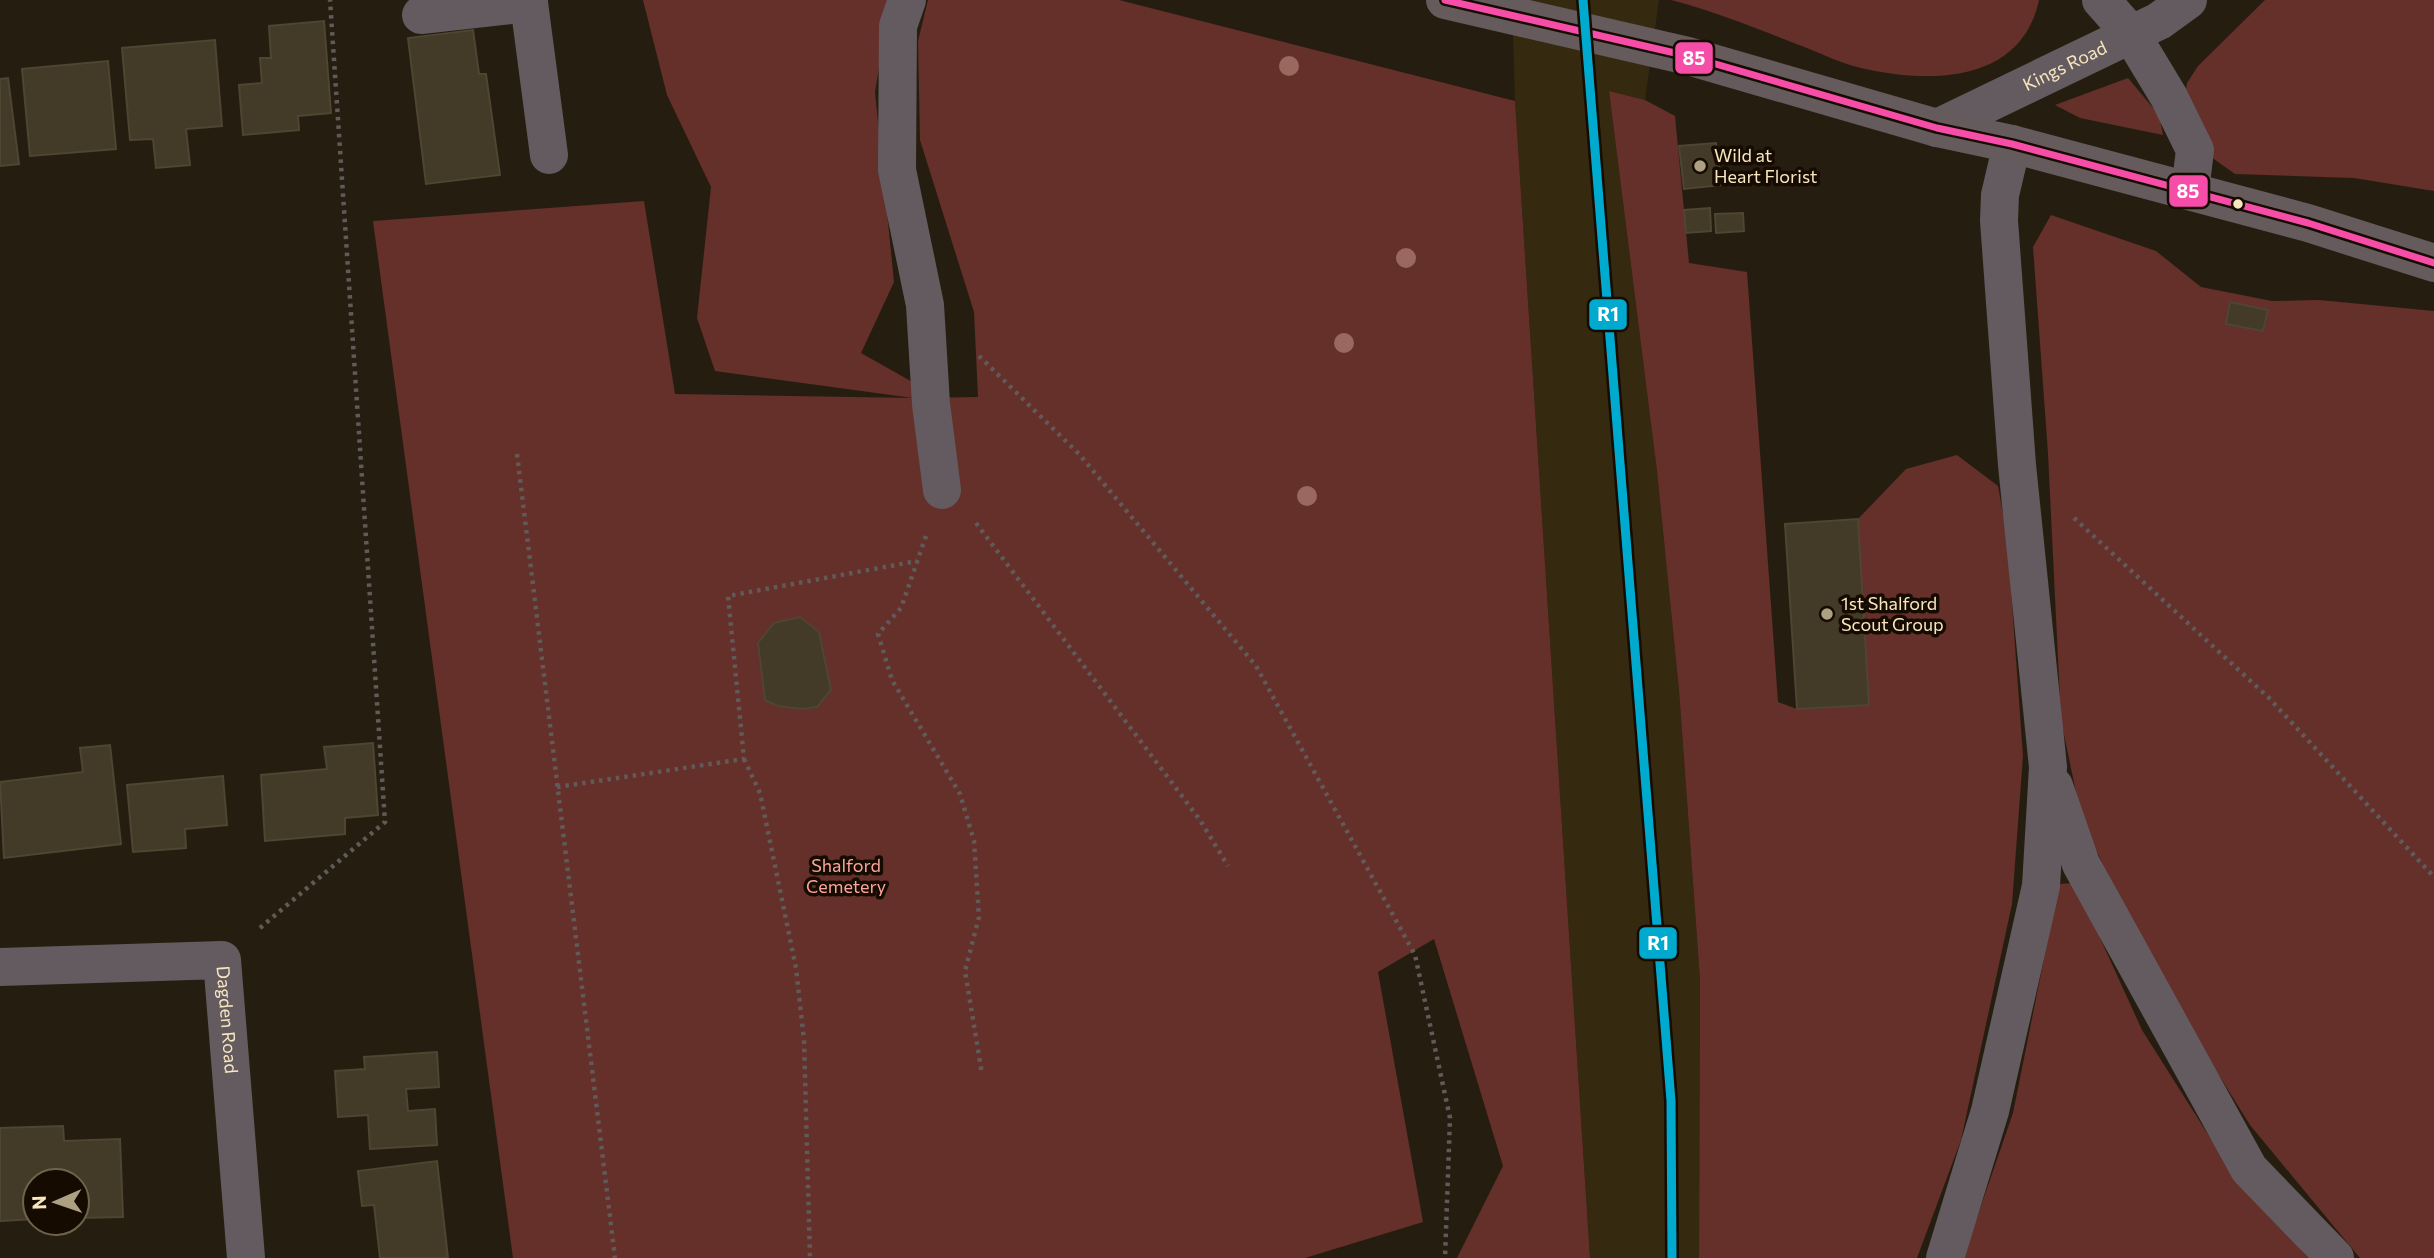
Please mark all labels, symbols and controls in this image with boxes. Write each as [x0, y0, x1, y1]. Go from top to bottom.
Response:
street label: Kings Road [2019, 36, 2110, 95]
line badge: 85 [1674, 41, 1714, 75]
text: 85 [1683, 46, 1705, 69]
place label: Wild at Heart Florist [1714, 144, 1817, 187]
marker: Wild at Heart Florist [1692, 158, 1708, 174]
line badge: 85 [2168, 174, 2209, 208]
text: 85 [2177, 179, 2199, 202]
unlabelled marker [2231, 197, 2245, 211]
line badge: R1 [1588, 298, 1628, 331]
text: R1 [1597, 302, 1619, 325]
place label: 1st Shalford Scout Group [1841, 592, 1944, 635]
marker: 1st Shalford Scout Group [1819, 606, 1835, 622]
park label: Shalford Cemetery [806, 854, 886, 897]
line badge: R1 [1638, 926, 1678, 960]
text: R1 [1647, 931, 1669, 954]
street label: Dagden Road [213, 965, 243, 1074]
north arrow [21, 1167, 91, 1237]
text: N [27, 1195, 50, 1210]

